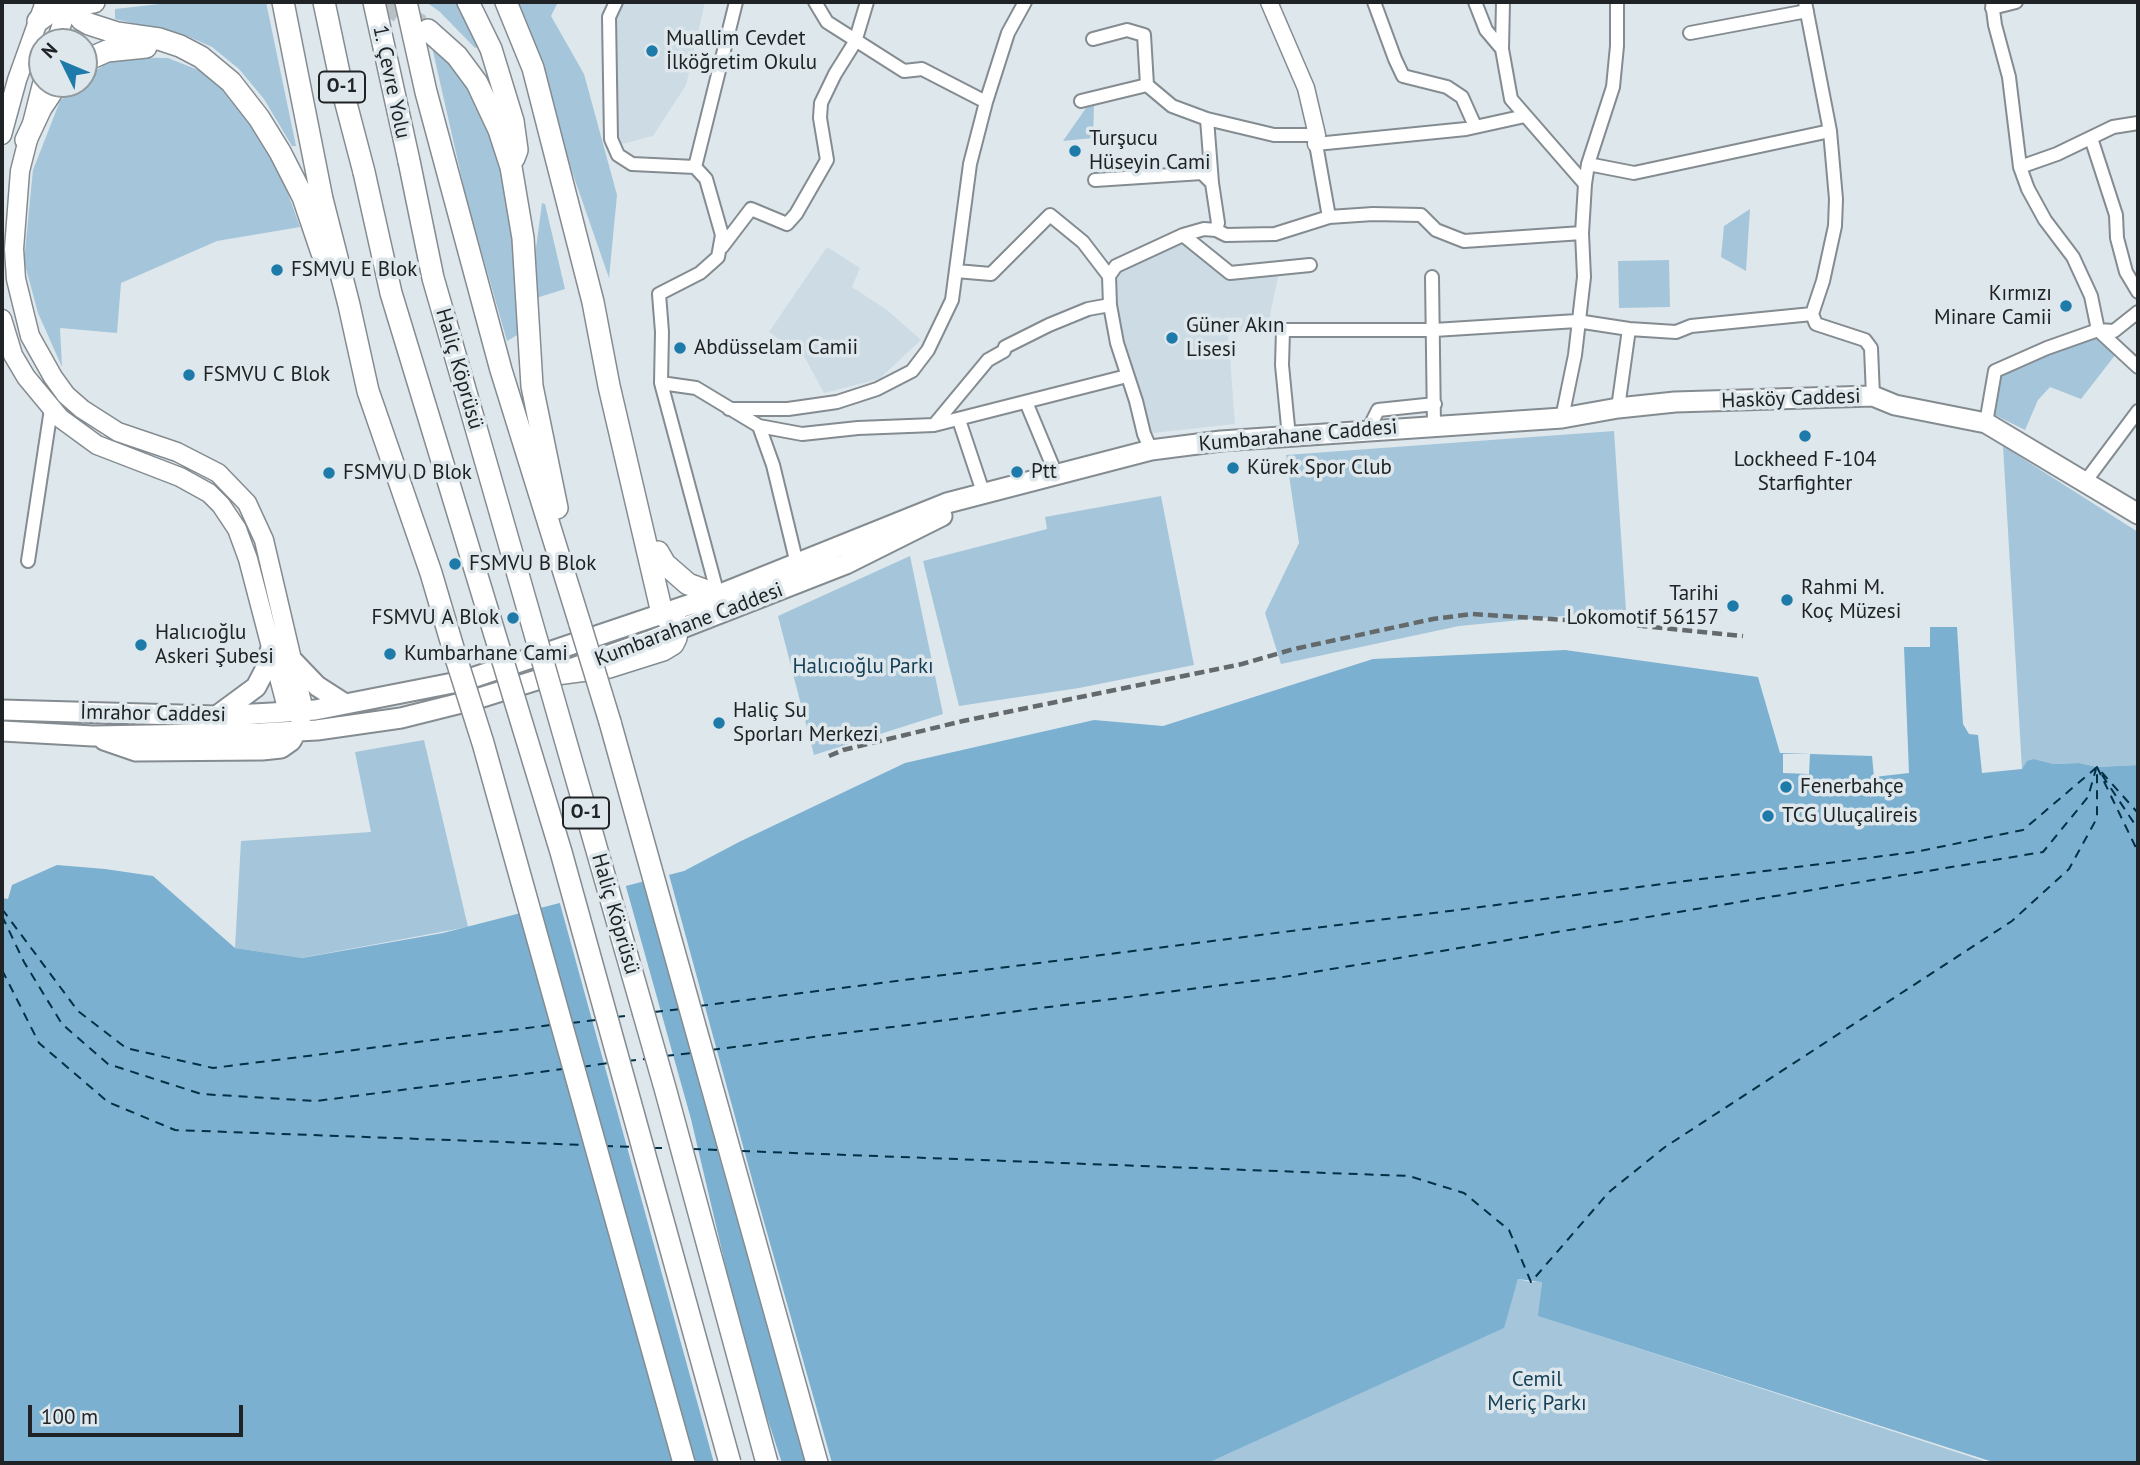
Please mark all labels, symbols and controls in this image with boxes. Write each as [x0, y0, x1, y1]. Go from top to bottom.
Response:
street label: 1. Çevre Yolu [367, 23, 415, 141]
place label: Muallim Cevdet İlköğretim Okulu [666, 26, 817, 76]
north arrow [28, 28, 98, 98]
text: N [36, 37, 62, 63]
marker: Muallim Cevdet İlköğretim Okulu [644, 43, 660, 59]
road number: O-1 [319, 72, 365, 102]
place label: Turşucu Hüseyin Cami [1089, 126, 1211, 176]
marker: Turşucu Hüseyin Cami [1067, 143, 1083, 159]
place label: FSMVU E Blok [291, 257, 417, 283]
marker: FSMVU E Blok [269, 262, 285, 278]
place label: Kırmızı Minare Camii [1934, 281, 2052, 331]
marker: Kırmızı Minare Camii [2058, 298, 2074, 314]
street label: Haliç Köprüsü [430, 306, 488, 432]
place label: Güner Akın Lisesi [1186, 313, 1285, 363]
marker: Güner Akın Lisesi [1164, 330, 1180, 346]
place label: Abdüsselam Camii [694, 335, 858, 361]
marker: Abdüsselam Camii [672, 340, 688, 356]
place label: FSMVU C Blok [203, 362, 330, 388]
marker: FSMVU C Blok [181, 367, 197, 383]
street label: Hasköy Caddesi [1721, 384, 1861, 414]
street label: Kumbarahane Caddesi [1198, 415, 1398, 457]
marker: Lockheed F-104 Starfighter [1797, 428, 1813, 444]
place label: Lockheed F-104 Starfighter [1734, 447, 1876, 497]
place label: Kürek Spor Club [1247, 455, 1392, 481]
place label: Ptt [1031, 459, 1057, 485]
place label: FSMVU D Blok [343, 460, 472, 486]
marker: Kürek Spor Club [1225, 460, 1241, 476]
marker: Ptt [1009, 464, 1025, 480]
marker: FSMVU D Blok [321, 465, 337, 481]
place label: FSMVU B Blok [469, 551, 596, 577]
marker: FSMVU B Blok [447, 556, 463, 572]
place label: Rahmi M. Koç Müzesi [1801, 575, 1901, 625]
street label: Kumbarahane Caddesi [591, 578, 787, 672]
place label: Tarihi Lokomotif 56157 [1566, 581, 1719, 631]
marker: Rahmi M. Koç Müzesi [1779, 592, 1795, 608]
marker: Tarihi Lokomotif 56157 [1725, 598, 1741, 614]
place label: FSMVU A Blok [372, 605, 499, 631]
marker: FSMVU A Blok [505, 610, 521, 626]
place label: Halıcıoğlu Askeri Şubesi [155, 620, 274, 670]
marker: Halıcıoğlu Askeri Şubesi [133, 637, 149, 653]
place label: Kumbarhane Cami [404, 641, 568, 667]
marker: Kumbarhane Cami [382, 646, 398, 662]
park label: Halıcıoğlu Parkı [792, 654, 934, 680]
place label: Haliç Su Sporları Merkezi [733, 698, 879, 748]
street label: İmrahor Caddesi [80, 700, 226, 728]
marker: Haliç Su Sporları Merkezi [711, 715, 727, 731]
place label: Fenerbahçe [1800, 774, 1904, 800]
marker: Fenerbahçe [1778, 779, 1794, 795]
road number: O-1 [563, 798, 609, 828]
place label: TCG Uluçalireis [1782, 803, 1918, 829]
marker: TCG Uluçalireis [1760, 808, 1776, 824]
street label: Haliç Köprüsü [586, 851, 644, 977]
park label: Cemil Meriç Parkı [1487, 1367, 1587, 1417]
scale bar [32, 1392, 247, 1436]
text: 100 m [41, 1403, 98, 1430]

